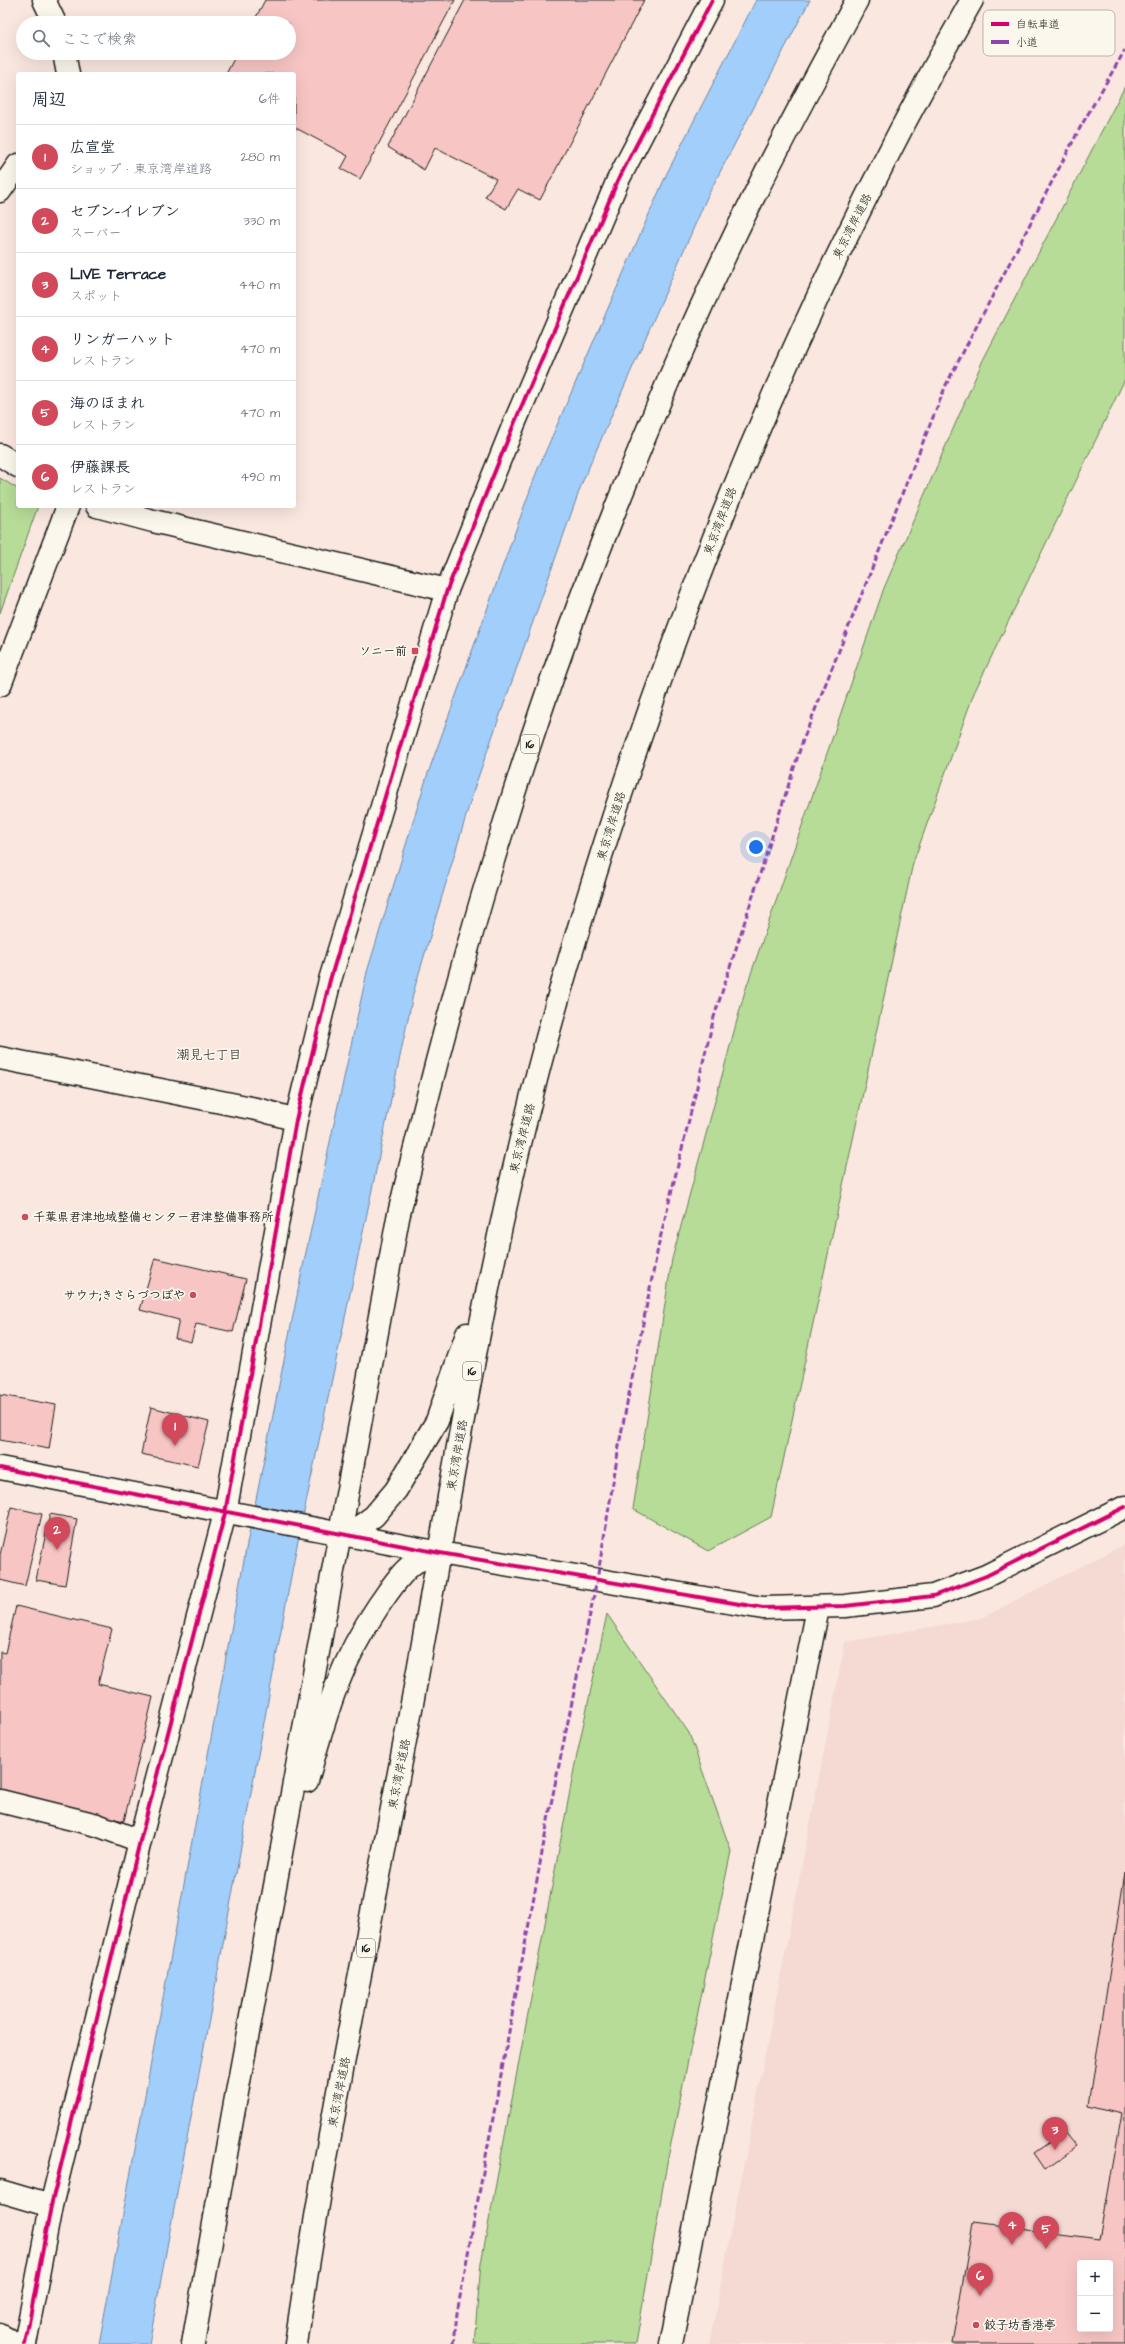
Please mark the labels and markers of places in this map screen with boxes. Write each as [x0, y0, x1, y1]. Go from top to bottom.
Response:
place label: ソニー前 [359, 643, 407, 660]
marker: ソニー前 [410, 646, 420, 656]
place label: 千葉県君津地域整備センター君津整備事務所 [33, 1209, 274, 1226]
marker: 千葉県君津地域整備センター君津整備事務所 [20, 1212, 30, 1222]
place label: サウナ;きさらづつぼや [64, 1287, 185, 1304]
marker: サウナ;きさらづつぼや [188, 1290, 198, 1300]
pin: 1 [162, 1413, 188, 1446]
pin: 2 [44, 1517, 70, 1550]
pin: 3 [1042, 2117, 1068, 2150]
pin: 4 [999, 2212, 1025, 2245]
pin: 5 [1033, 2216, 1059, 2249]
pin: 6 [967, 2263, 993, 2296]
place label: 餃子坊香港亭 [984, 2317, 1056, 2334]
marker: 餃子坊香港亭 [971, 2320, 981, 2330]

